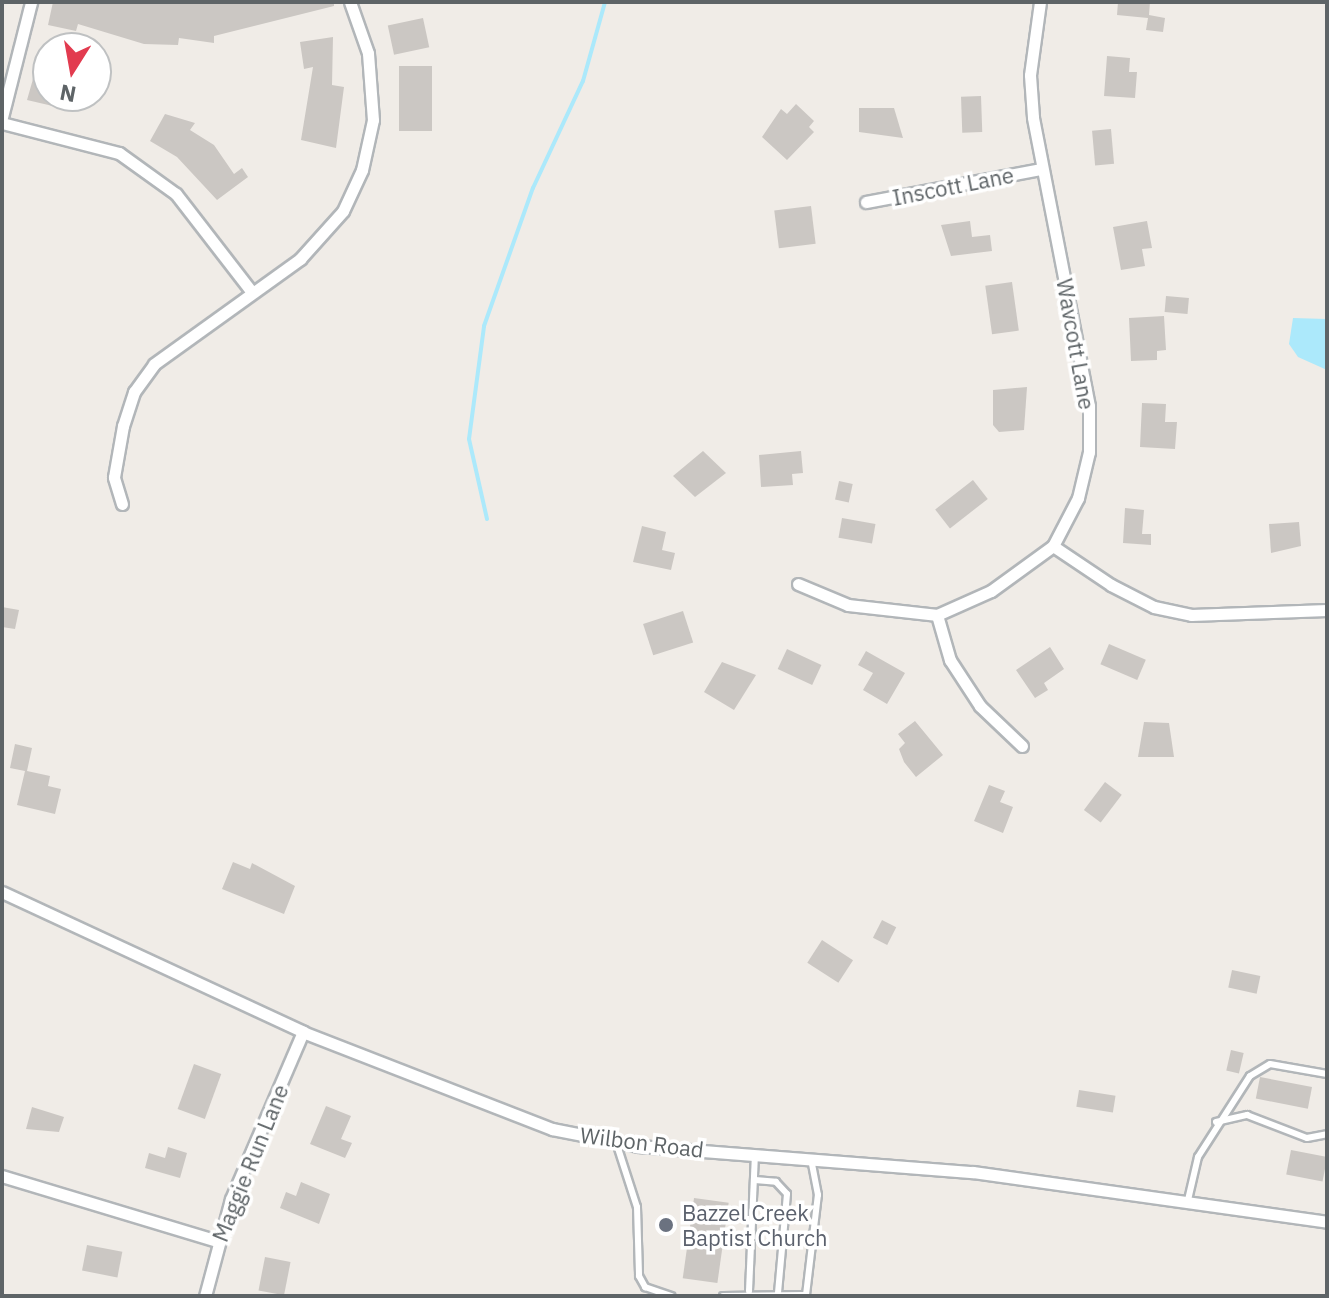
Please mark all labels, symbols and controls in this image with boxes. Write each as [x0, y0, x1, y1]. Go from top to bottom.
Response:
north arrow [32, 32, 112, 112]
text: N [57, 78, 78, 110]
street label: Inscott Lane [890, 161, 1016, 211]
street label: Wavcott Lane [1051, 276, 1101, 412]
street label: Maggie Run Lane [206, 1081, 294, 1245]
street label: Wilbon Road [579, 1121, 705, 1163]
place label: Bazzel Creek Baptist Church [682, 1199, 828, 1250]
marker: Bazzel Creek Baptist Church [657, 1216, 675, 1234]

